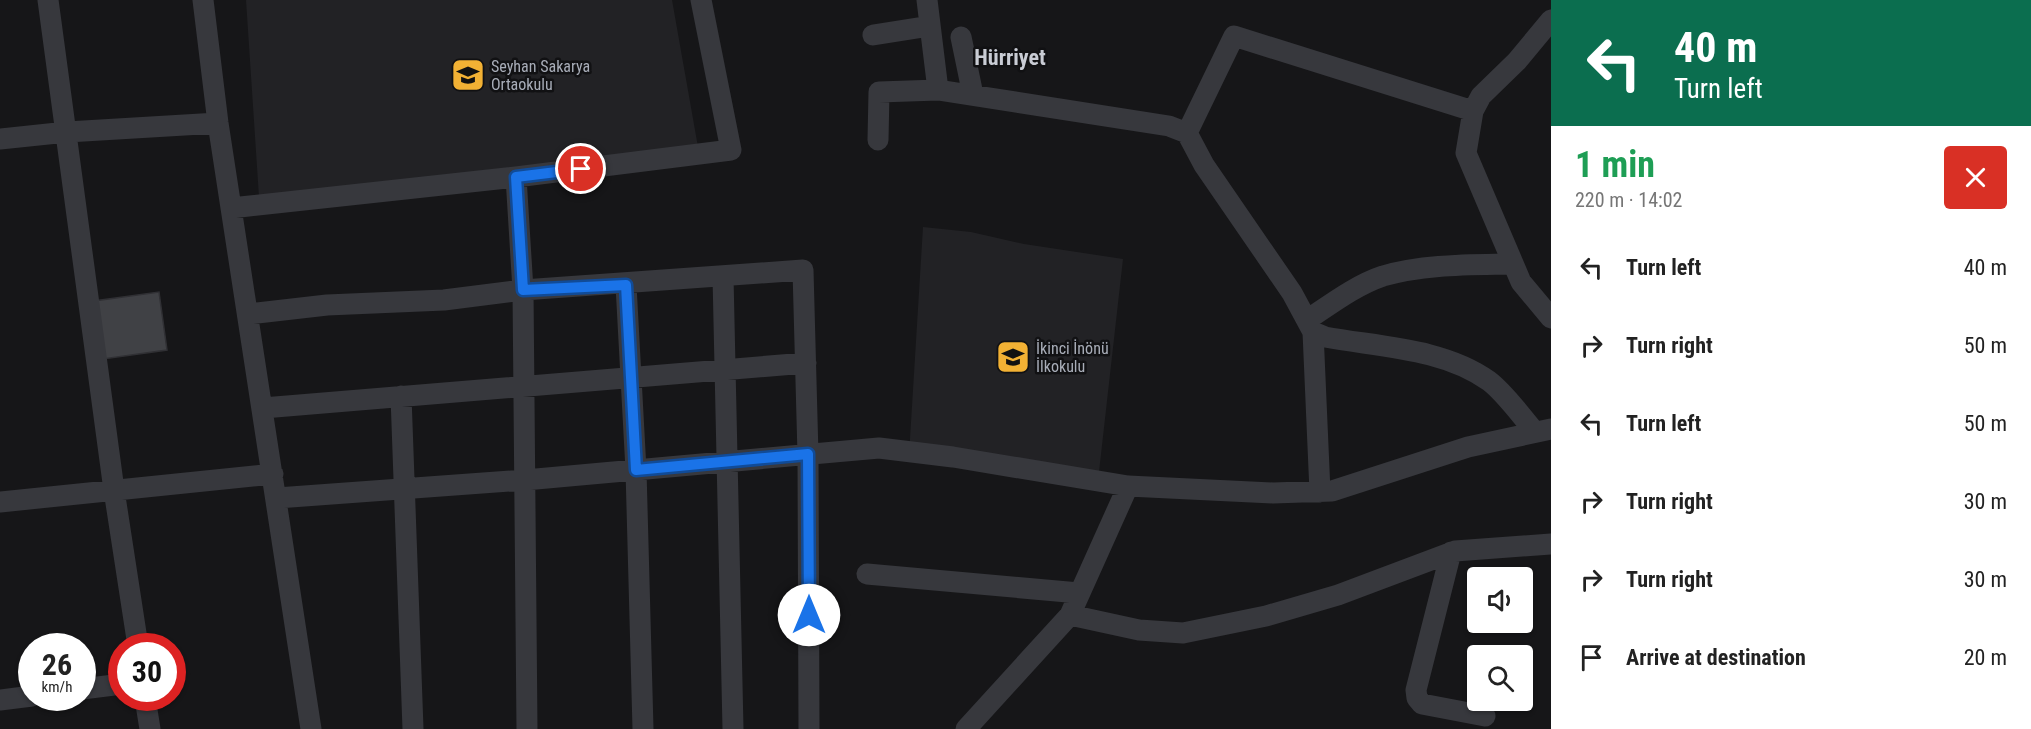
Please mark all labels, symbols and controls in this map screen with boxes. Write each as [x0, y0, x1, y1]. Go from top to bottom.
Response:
text: 40 m [1674, 23, 1757, 72]
icon: left [1575, 24, 1653, 102]
district label: Hürriyet [974, 45, 1046, 70]
school or university icon: Seyhan Sakarya Ortaokulu [450, 57, 486, 93]
place label: Seyhan Sakarya Ortaokulu [491, 57, 590, 94]
text: Turn left [1674, 73, 1763, 105]
pin [555, 143, 606, 194]
text: 1 min [1575, 144, 1655, 186]
button: close [1944, 146, 2007, 209]
icon: arrive [564, 152, 597, 185]
text: 220 m · 14:02 [1575, 188, 1682, 212]
icon: left [1575, 251, 1608, 284]
text: Turn left [1626, 255, 1701, 280]
text: 40 m [1964, 255, 2007, 280]
icon: right [1575, 329, 1608, 362]
text: Turn right [1626, 333, 1713, 358]
text: 50 m [1964, 333, 2007, 358]
school or university icon: İkinci İnönü İlkokulu [995, 339, 1031, 375]
place label: İkinci İnönü İlkokulu [1036, 339, 1109, 376]
icon: left [1575, 407, 1608, 440]
text: Turn left [1626, 411, 1701, 436]
text: 50 m [1964, 411, 2007, 436]
icon: right [1575, 485, 1608, 518]
text: Turn right [1626, 489, 1713, 514]
text: 30 m [1964, 489, 2007, 514]
icon: right [1575, 563, 1608, 596]
map controls [1467, 567, 1533, 711]
button: sound [1467, 567, 1533, 633]
text: Turn right [1626, 567, 1713, 592]
text: 30 m [1964, 567, 2007, 592]
position arrow [777, 583, 841, 647]
speed limit sign: 30 [108, 633, 186, 711]
icon: arrive [1575, 641, 1608, 674]
button: search [1467, 645, 1533, 711]
text: Arrive at destination [1626, 645, 1806, 670]
text: 20 m [1964, 645, 2007, 670]
text: 26 [42, 647, 72, 682]
text: km/h [42, 678, 72, 696]

